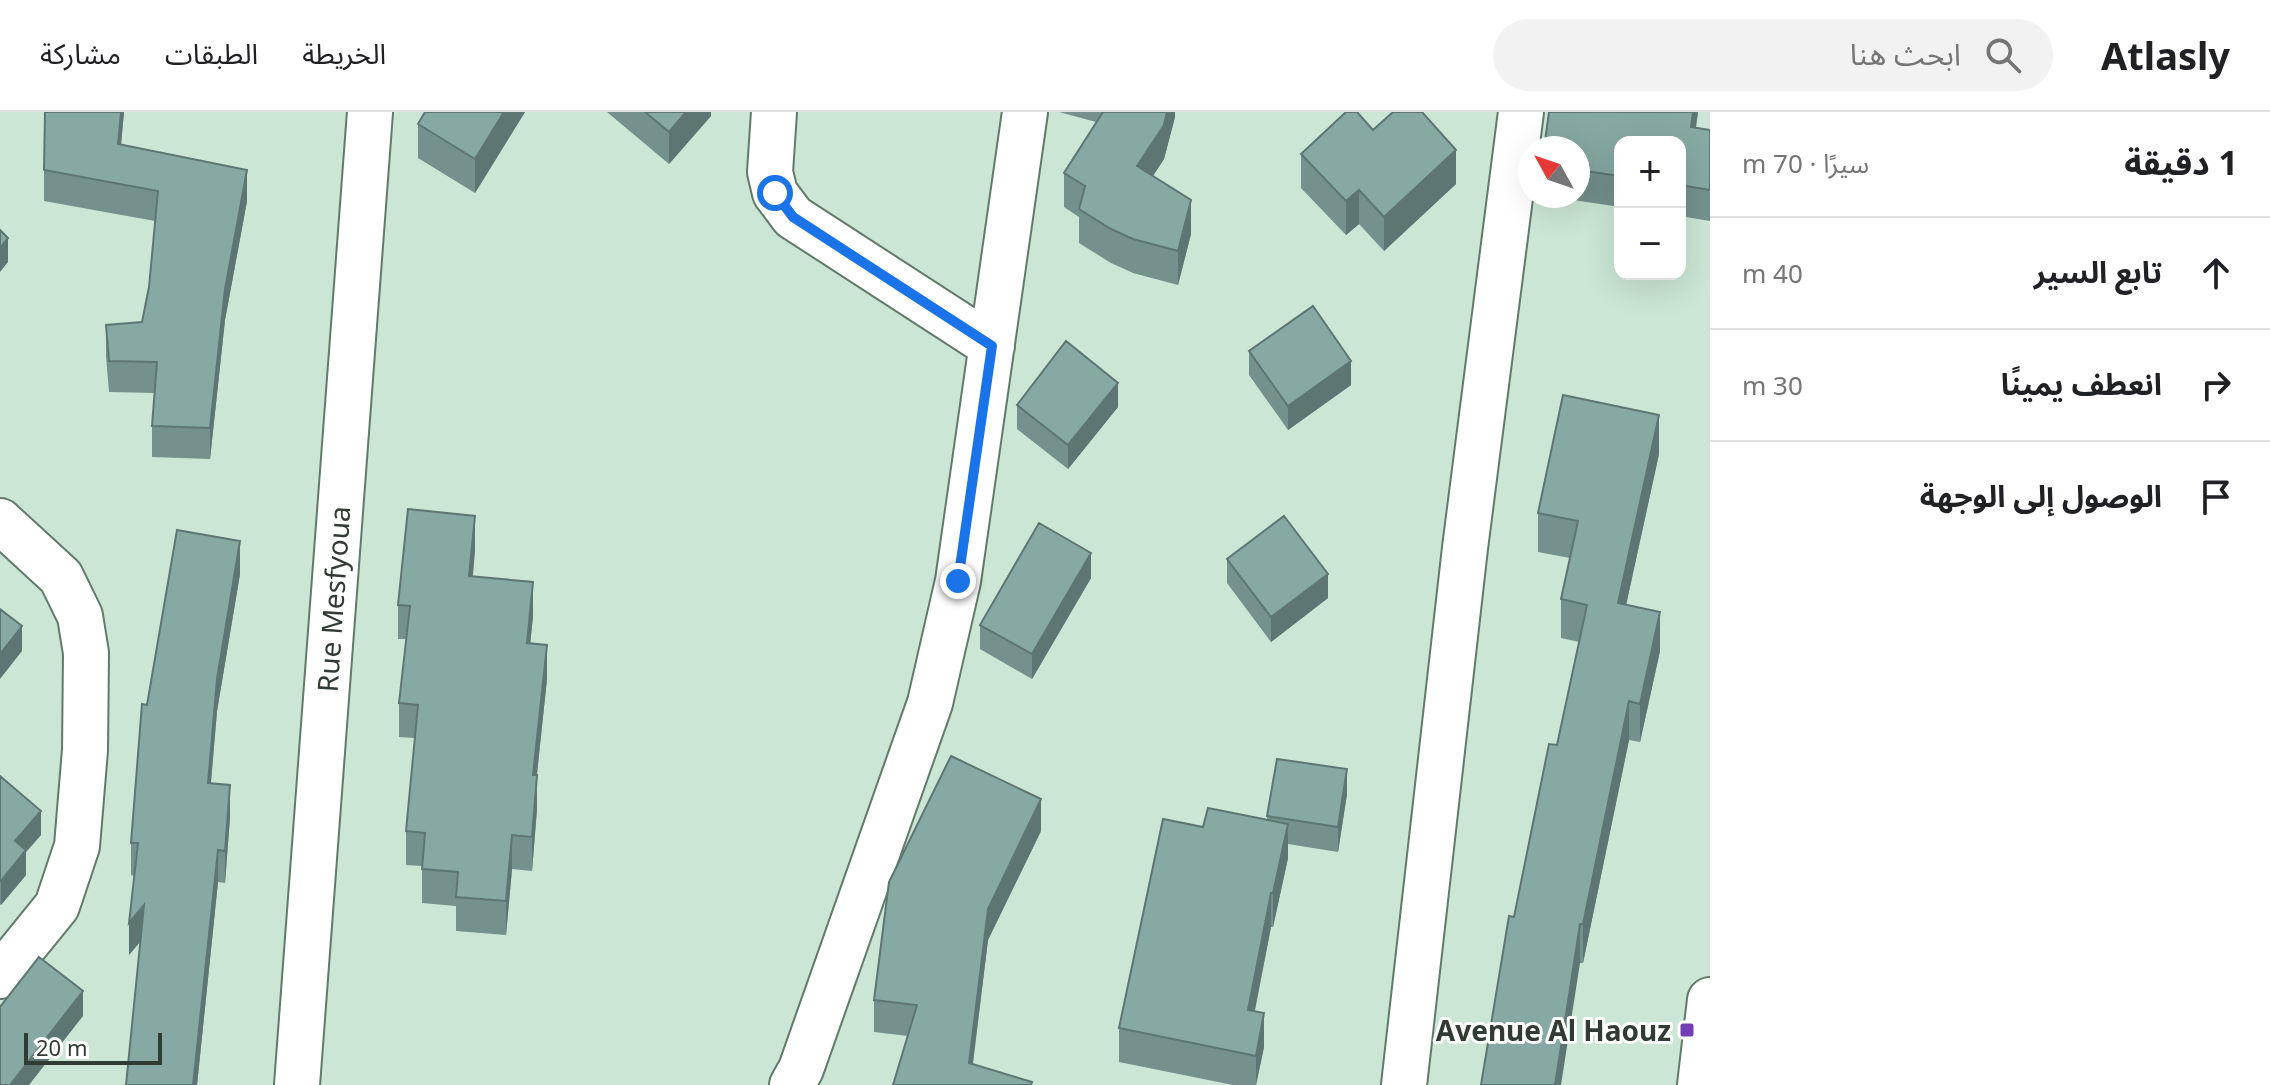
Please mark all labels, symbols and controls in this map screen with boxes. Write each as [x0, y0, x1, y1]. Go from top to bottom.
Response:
search box [1493, 19, 2053, 91]
text: Atlasly [2101, 29, 2230, 81]
text: ابحث هنا [1850, 33, 1961, 74]
icon: search [1981, 33, 2025, 77]
text: مشاركة [40, 34, 121, 72]
text: الطبقات [165, 34, 258, 72]
text: الخريطة [302, 34, 386, 72]
north arrow [1518, 136, 1590, 208]
map controls [1614, 136, 1686, 280]
button: + [1614, 136, 1686, 208]
text: 1 دقيقة [2124, 139, 2238, 185]
text: سيرًا · 70 m [1742, 145, 1869, 181]
route start [757, 175, 793, 211]
button: − [1614, 208, 1686, 280]
text: تابع السير [2034, 251, 2162, 292]
icon: ahead [2194, 251, 2238, 295]
text: 40 m [1742, 255, 1803, 291]
text: انعطف يمينًا [2001, 363, 2162, 404]
icon: right [2194, 363, 2238, 407]
text: 30 m [1742, 367, 1803, 403]
text: الوصول إلى الوجهة [1920, 475, 2162, 516]
icon: arrive [2194, 475, 2238, 519]
street label: Rue Mesfyoua [308, 505, 358, 693]
route end [940, 563, 976, 599]
place label: Avenue Al Haouz [1436, 1011, 1671, 1049]
marker: Avenue Al Haouz [1678, 1021, 1696, 1039]
scale bar [24, 1029, 162, 1065]
text: 20 m [36, 1032, 87, 1062]

